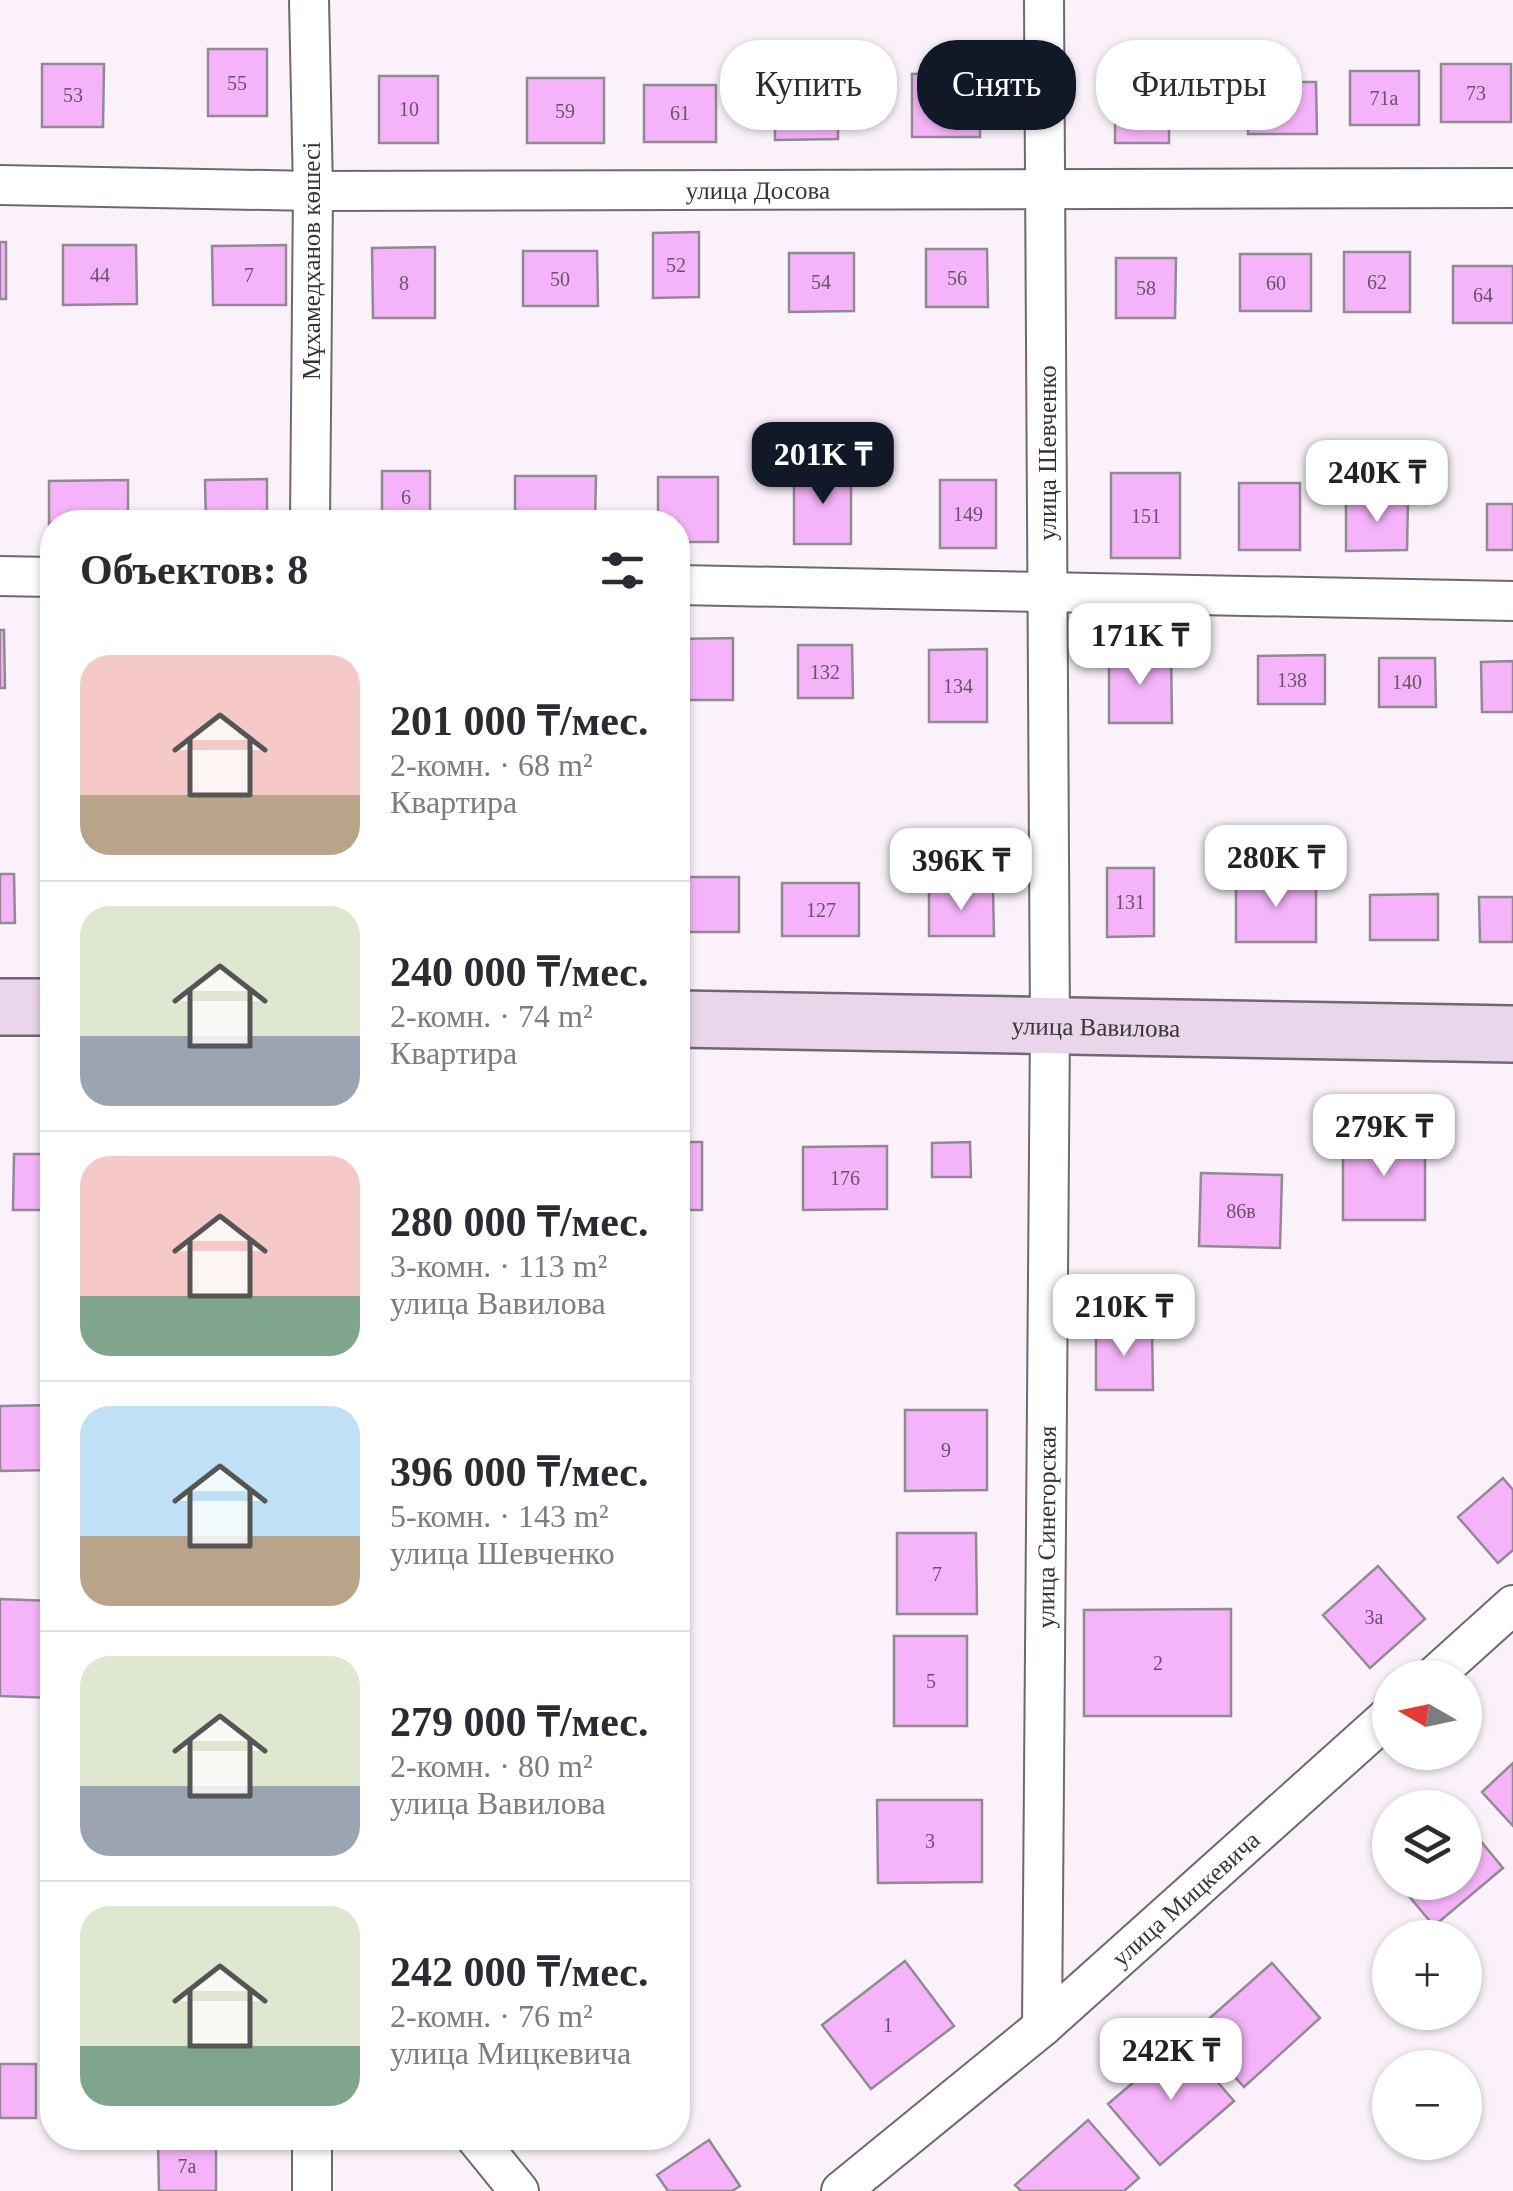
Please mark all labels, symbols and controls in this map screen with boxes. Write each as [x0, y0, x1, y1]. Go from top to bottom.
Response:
chip: Купить [720, 40, 897, 130]
chip: Снять [917, 40, 1076, 130]
chip: Фильтры [1096, 40, 1302, 130]
house number: 55 [227, 72, 247, 94]
house number: 73 [1466, 82, 1486, 104]
house number: 53 [63, 84, 83, 106]
house number: 71а [1370, 87, 1399, 109]
house number: 10 [399, 98, 419, 120]
house number: 59 [555, 100, 575, 122]
house number: 61 [670, 102, 690, 124]
street label: Мұхамедханов көшесі [298, 142, 325, 380]
street label: улица Досова [686, 177, 830, 204]
house number: 52 [666, 254, 686, 276]
house number: 44 [90, 264, 110, 286]
house number: 7 [244, 264, 254, 286]
house number: 56 [947, 267, 967, 289]
house number: 50 [550, 268, 570, 290]
house number: 54 [811, 271, 831, 293]
house number: 62 [1367, 271, 1387, 293]
house number: 8 [399, 272, 409, 294]
house number: 60 [1266, 272, 1286, 294]
house number: 58 [1136, 277, 1156, 299]
house number: 64 [1473, 284, 1493, 306]
street label: улица Шевченко [1034, 365, 1061, 541]
pin: 201K ₸ [742, 422, 904, 507]
text: 201K ₸ [774, 436, 872, 472]
pin: 240K ₸ [1296, 440, 1458, 525]
text: 240K ₸ [1328, 454, 1426, 490]
house number: 6 [401, 486, 411, 508]
house number: 149 [953, 503, 983, 525]
house number: 151 [1131, 505, 1161, 527]
icon: filters [595, 543, 650, 598]
text: Объектов: 8 [80, 547, 308, 593]
pin: 171K ₸ [1059, 603, 1221, 688]
text: 171K ₸ [1091, 617, 1189, 653]
house number: 132 [810, 661, 840, 683]
house number: 138 [1277, 669, 1307, 691]
house number: 140 [1392, 671, 1422, 693]
house number: 134 [943, 675, 973, 697]
icon: home [160, 695, 280, 815]
text: 201 000 ₸/мес. [390, 698, 649, 744]
text: 2-комн. · 68 m² [390, 747, 592, 783]
text: Квартира [390, 784, 517, 820]
pin: 280K ₸ [1195, 825, 1357, 910]
pin: 396K ₸ [880, 828, 1042, 913]
text: 280K ₸ [1227, 839, 1325, 875]
text: 396K ₸ [912, 842, 1010, 878]
house number: 131 [1115, 891, 1145, 913]
house number: 127 [806, 899, 836, 921]
icon: home [160, 946, 280, 1066]
text: 240 000 ₸/мес. [390, 949, 649, 995]
text: 2-комн. · 74 m² [390, 998, 592, 1034]
street label: улица Вавилова [1011, 1012, 1180, 1042]
text: Квартира [390, 1035, 517, 1071]
pin: 279K ₸ [1303, 1094, 1465, 1179]
text: 279K ₸ [1335, 1108, 1433, 1144]
house number: 176 [830, 1167, 860, 1189]
icon: home [160, 1196, 280, 1316]
text: 280 000 ₸/мес. [390, 1199, 649, 1245]
house number: 86в [1226, 1200, 1256, 1222]
text: 3-комн. · 113 m² [390, 1248, 607, 1284]
pin: 210K ₸ [1043, 1274, 1205, 1359]
text: улица Вавилова [390, 1285, 606, 1321]
text: 210K ₸ [1075, 1288, 1173, 1324]
street label: улица Синегорская [1032, 1425, 1061, 1628]
house number: 9 [941, 1439, 951, 1461]
icon: home [160, 1446, 280, 1566]
text: 396 000 ₸/мес. [390, 1449, 649, 1495]
text: 5-комн. · 143 m² [390, 1498, 608, 1534]
text: улица Шевченко [390, 1535, 615, 1571]
house number: 7 [932, 1563, 942, 1585]
house number: 3а [1365, 1606, 1384, 1628]
house number: 2 [1153, 1652, 1163, 1674]
north arrow [1372, 1660, 1482, 1770]
map controls [1372, 1660, 1482, 2160]
house number: 5 [926, 1670, 936, 1692]
icon: home [160, 1696, 280, 1816]
text: 279 000 ₸/мес. [390, 1699, 649, 1745]
text: 2-комн. · 80 m² [390, 1748, 592, 1784]
text: улица Вавилова [390, 1785, 606, 1821]
button: layers [1372, 1790, 1482, 1900]
street label: улица Мицкевича [1107, 1826, 1265, 1972]
house number: 3 [925, 1830, 935, 1852]
button: + [1372, 1920, 1482, 2030]
icon: home [160, 1946, 280, 2066]
text: 242 000 ₸/мес. [390, 1949, 649, 1995]
text: 2-комн. · 76 m² [390, 1998, 592, 2034]
house number: 1 [883, 2014, 893, 2036]
pin: 242K ₸ [1090, 2018, 1252, 2103]
text: 242K ₸ [1122, 2032, 1220, 2068]
text: улица Мицкевича [390, 2035, 631, 2071]
button: − [1372, 2050, 1482, 2160]
house number: 7а [178, 2155, 197, 2177]

